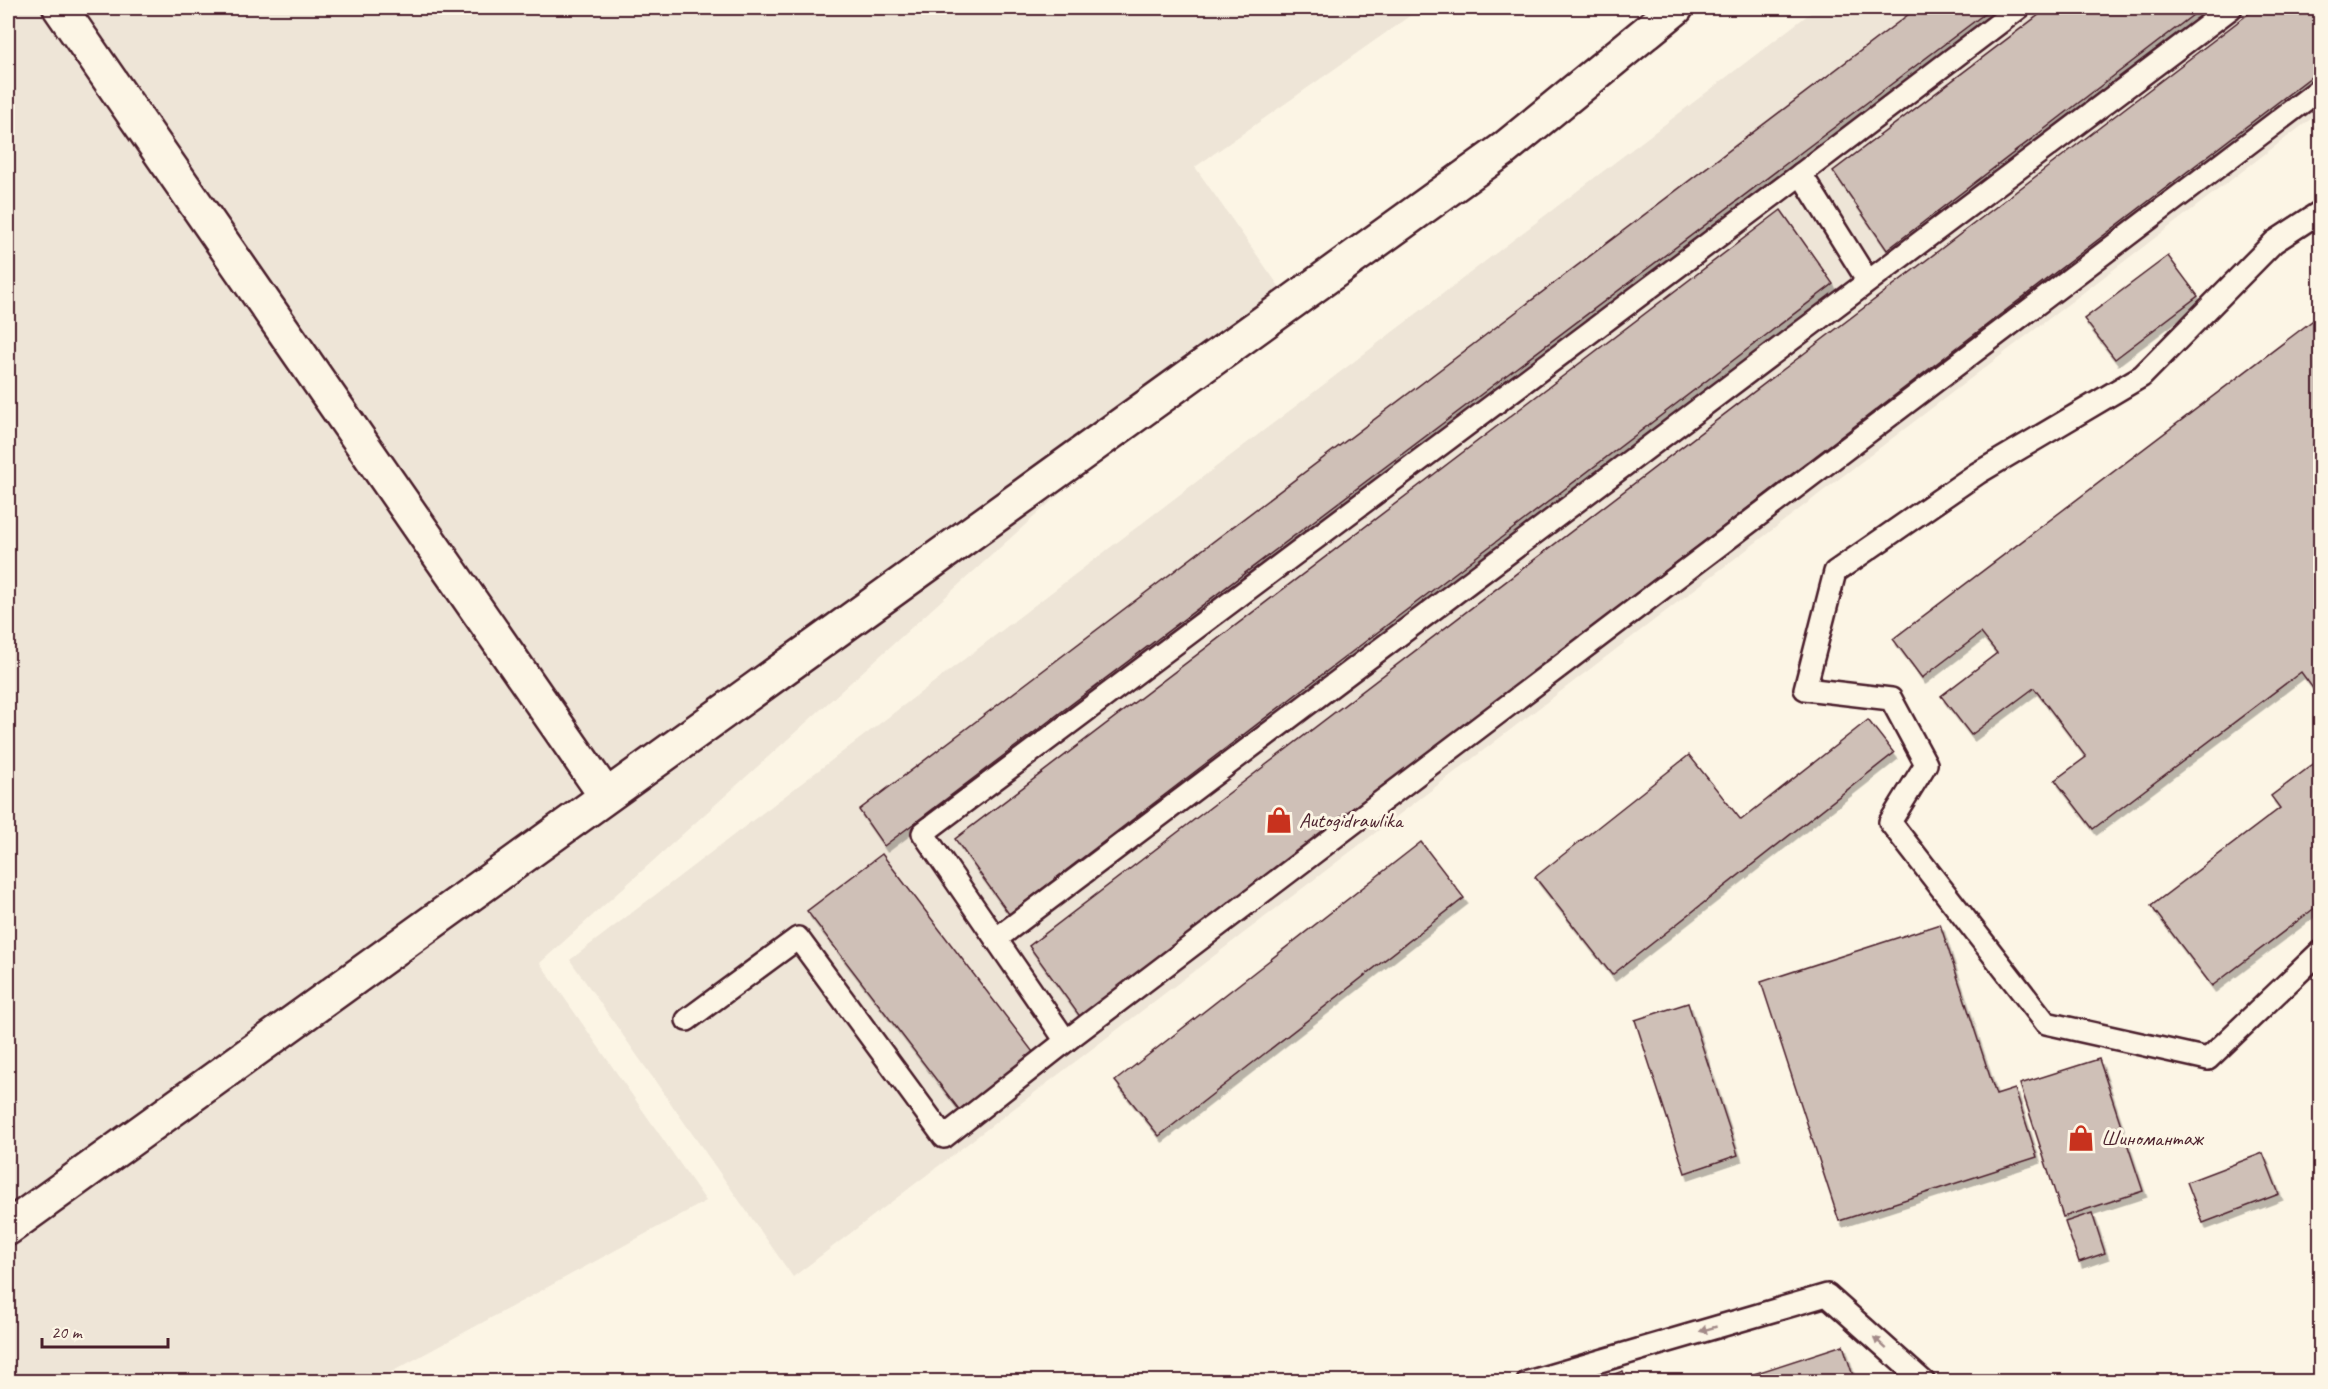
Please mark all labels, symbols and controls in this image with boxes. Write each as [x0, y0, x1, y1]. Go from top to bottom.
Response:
shop icon: Autogidrawlika [1264, 805, 1294, 835]
place label: Autogidrawlika [1299, 807, 1405, 833]
shop icon: Шиномантаж [2066, 1123, 2096, 1153]
place label: Шиномантаж [2101, 1125, 2205, 1151]
scale bar [42, 1311, 168, 1349]
text: 20 m [51, 1321, 84, 1343]
one-way arrow [1699, 1325, 1717, 1335]
one-way arrow [1873, 1337, 1888, 1350]

